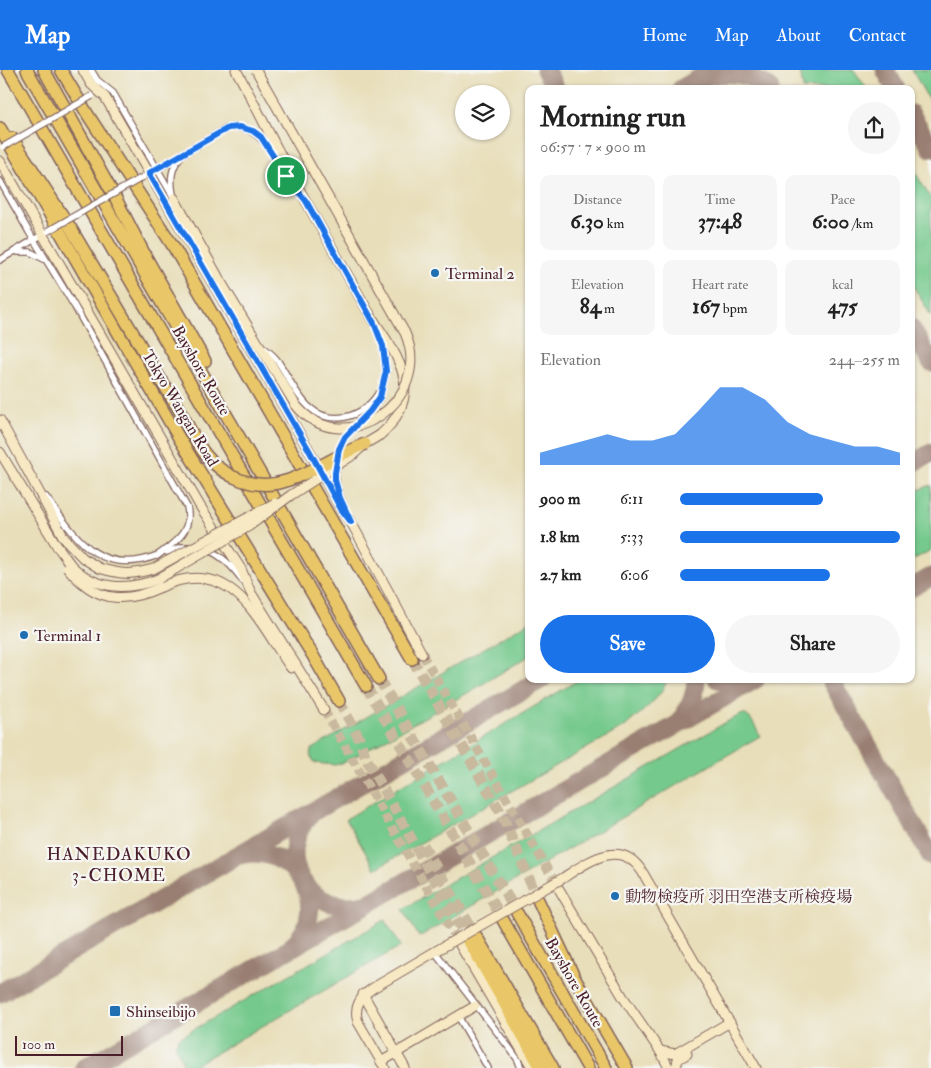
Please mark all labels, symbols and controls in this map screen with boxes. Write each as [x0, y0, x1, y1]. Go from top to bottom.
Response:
text: Map [25, 20, 70, 51]
text: Home [642, 24, 687, 47]
text: Map [715, 24, 749, 47]
text: About [777, 24, 821, 47]
text: Contact [849, 24, 906, 47]
map controls [455, 85, 510, 140]
button: layers [455, 85, 510, 140]
text: Morning run [540, 100, 686, 135]
button: share [848, 102, 900, 154]
text: 06:57 · 7 × 900 m [540, 137, 646, 157]
pin [265, 155, 307, 197]
icon: arrive [272, 162, 300, 190]
text: Distance [573, 191, 622, 208]
text: Time [705, 191, 735, 208]
text: Pace [830, 191, 855, 208]
text: 6.30 [570, 208, 604, 235]
text: 37:48 [698, 208, 742, 235]
text: 6:00 [812, 208, 849, 235]
text: km [604, 215, 624, 232]
text: /km [849, 215, 873, 232]
place label: Terminal 2 [445, 264, 515, 284]
marker: Terminal 2 [429, 267, 441, 279]
text: Elevation [571, 276, 624, 293]
text: Heart rate [691, 276, 748, 293]
text: kcal [832, 276, 853, 293]
text: 84 [580, 293, 601, 320]
text: 167 [692, 293, 720, 320]
text: 475 [828, 293, 858, 320]
text: m [601, 300, 615, 317]
text: bpm [720, 300, 748, 317]
street label: Bayshore Route [167, 322, 235, 419]
street label: Tokyo Wangan Road [137, 347, 223, 470]
text: Elevation [540, 350, 601, 370]
text: 244–255 m [829, 350, 900, 370]
text: 900 m [540, 489, 580, 509]
text: 6:11 [620, 489, 643, 509]
text: 1.8 km [540, 527, 580, 547]
text: 5:33 [620, 527, 643, 547]
text: 2.7 km [540, 565, 581, 585]
text: 6:06 [620, 565, 648, 585]
button: Save [540, 615, 715, 673]
button: Share [725, 615, 900, 673]
place label: Terminal 1 [34, 626, 101, 646]
marker: Terminal 1 [18, 629, 30, 641]
district label: HANEDAKUKO 3-CHOME [46, 843, 192, 887]
place label: 動物検疫所 羽田空港支所検疫場 [625, 887, 852, 907]
marker: 動物検疫所 羽田空港支所検疫場 [609, 890, 621, 902]
street label: Bayshore Route [540, 934, 608, 1031]
place label: Shinseibijo [126, 1002, 196, 1022]
marker: Shinseibijo [108, 1004, 122, 1018]
scale bar [15, 1033, 122, 1056]
text: 100 m [22, 1036, 55, 1053]

